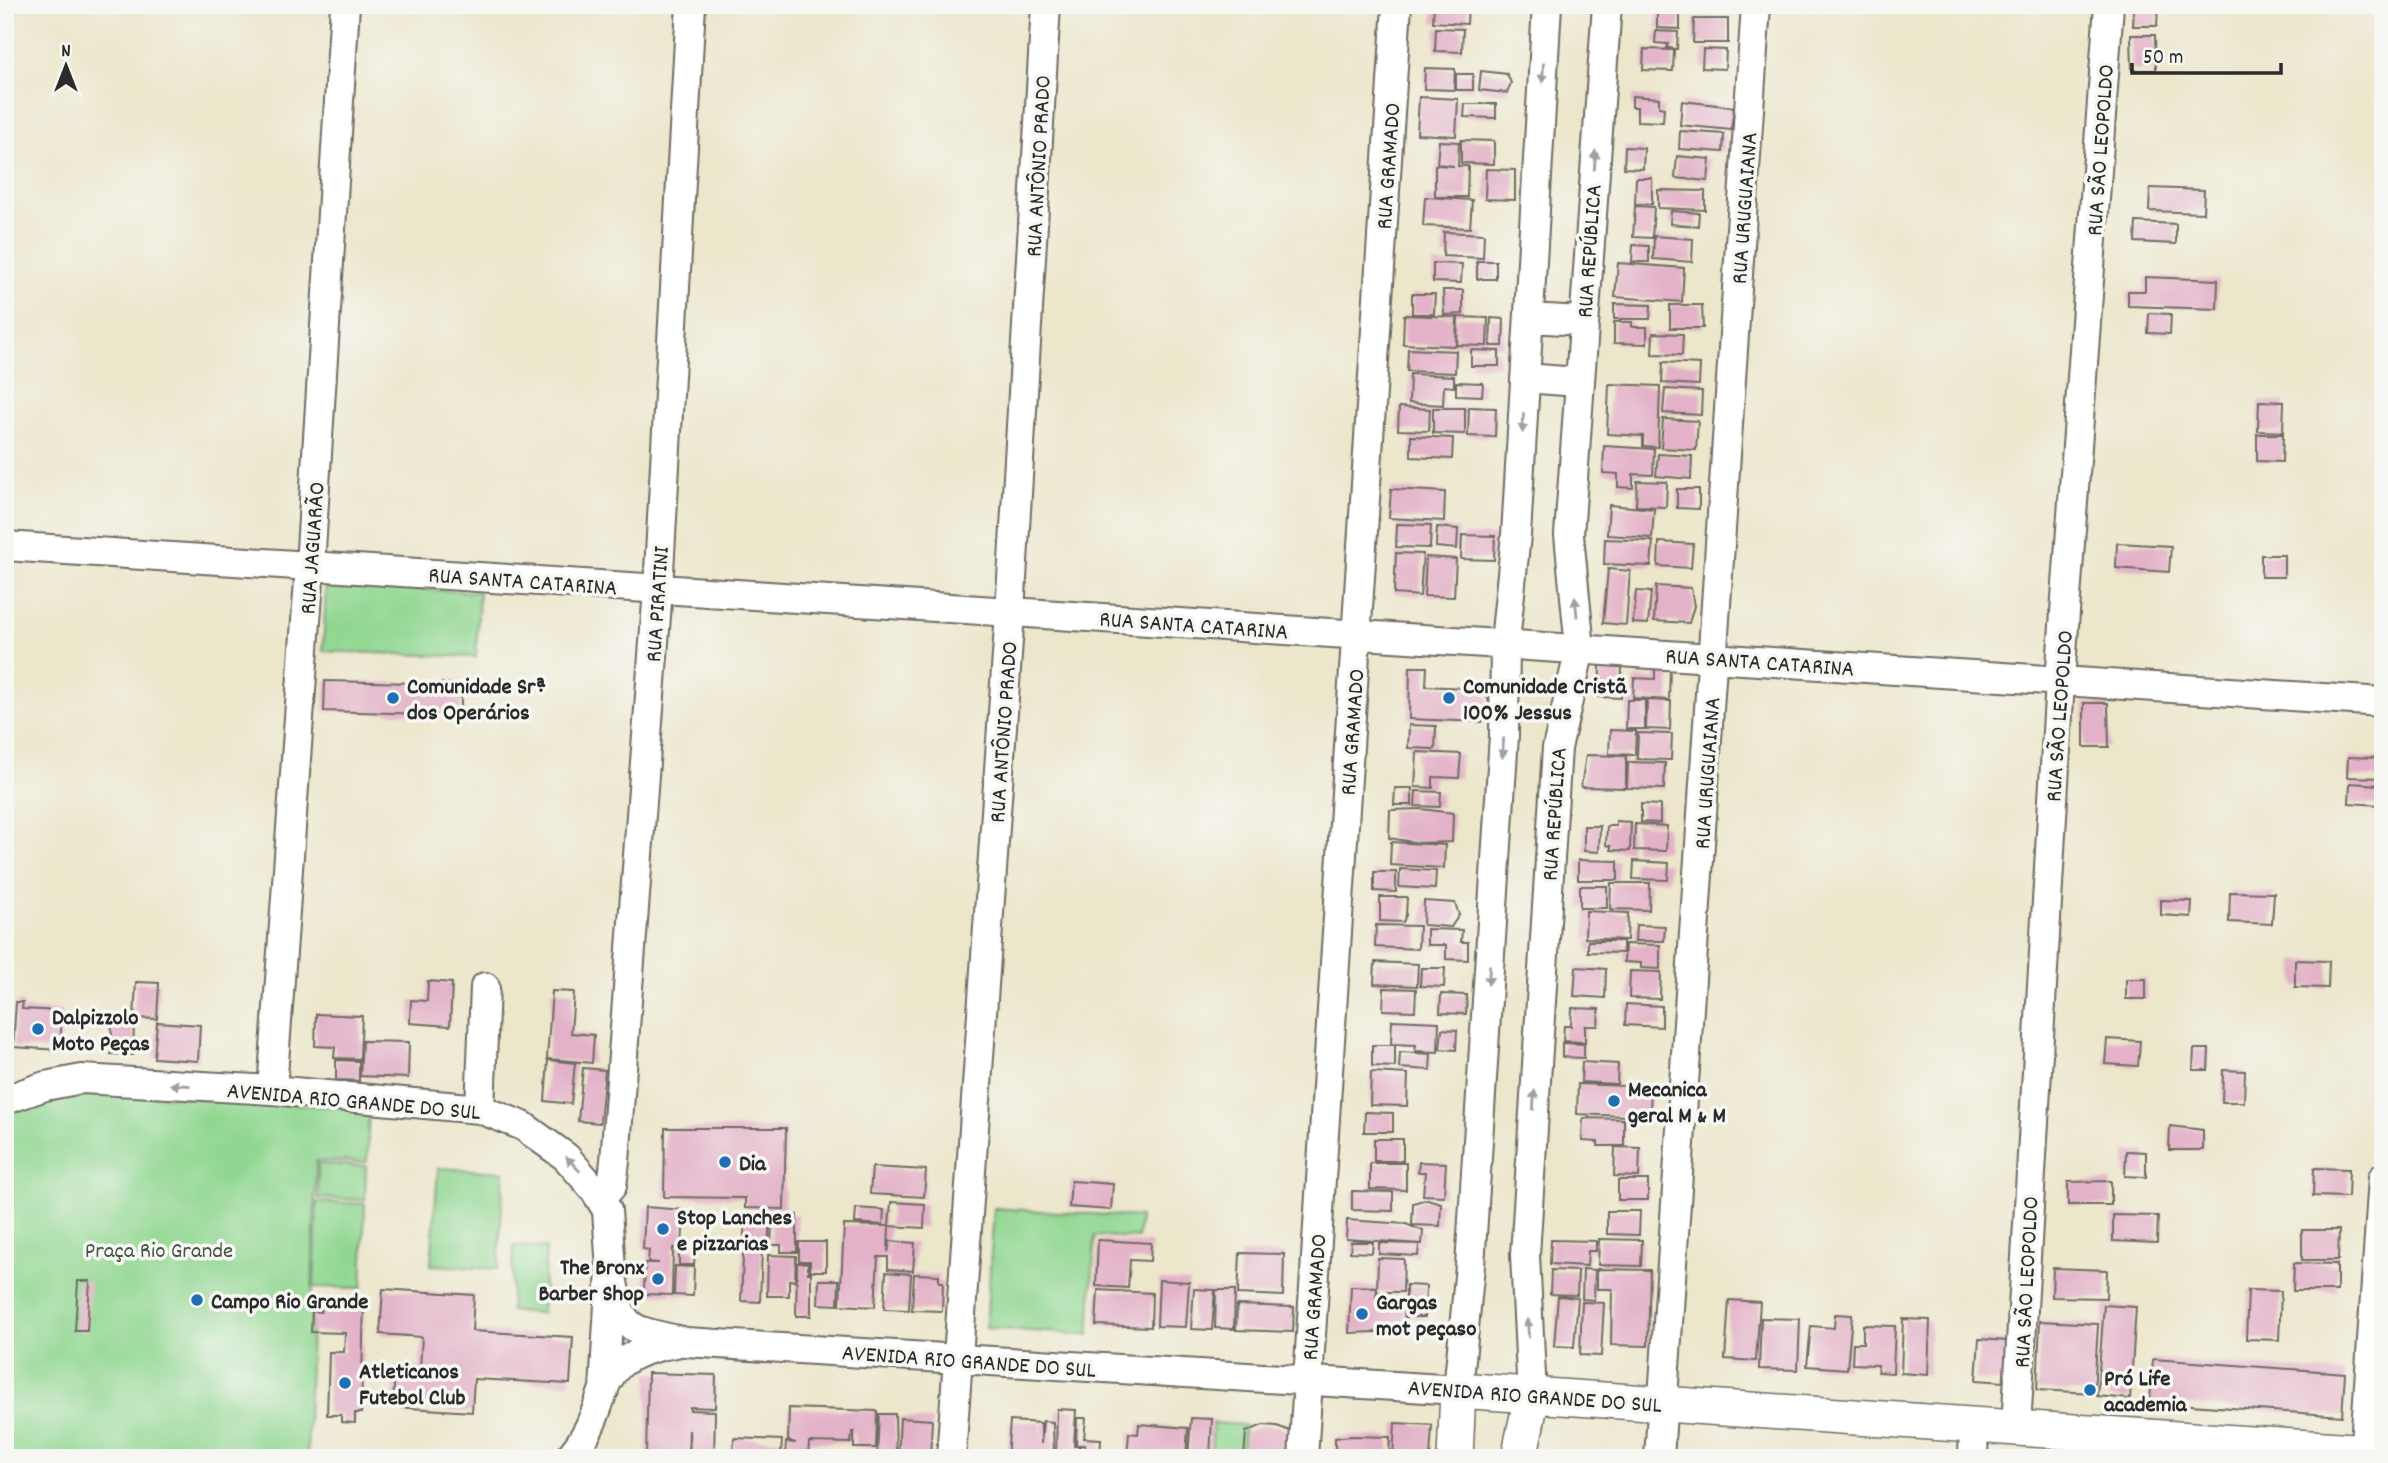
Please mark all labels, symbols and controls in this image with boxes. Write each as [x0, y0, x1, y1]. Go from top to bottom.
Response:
north arrow [32, 32, 102, 102]
scale bar [2132, 32, 2281, 76]
text: N [61, 39, 71, 66]
text: 50 m [2143, 44, 2183, 74]
one-way arrow [1537, 63, 1548, 85]
street label: RUA SÃO LEOPOLDO [2080, 63, 2125, 237]
street label: RUA ANTÔNIO PRADO [1019, 74, 1062, 258]
street label: RUA GRAMADO [1370, 102, 1411, 231]
street label: RUA URUGUAIANA [1725, 131, 1768, 285]
one-way arrow [1590, 149, 1601, 171]
street label: RUA REPÚBLICA [1570, 183, 1613, 319]
one-way arrow [1517, 412, 1528, 434]
street label: RUA JAGUARÃO [293, 481, 336, 616]
street label: RUA PIRATINI [639, 545, 680, 663]
street label: RUA SANTA CATARINA [427, 560, 618, 607]
one-way arrow [1570, 596, 1581, 618]
street label: RUA SANTA CATARINA [1098, 604, 1289, 651]
street label: RUA SÃO LEOPOLDO [2039, 629, 2084, 803]
street label: RUA ANTÔNIO PRADO [983, 640, 1028, 824]
street label: RUA SANTA CATARINA [1664, 641, 1855, 688]
street label: RUA GRAMADO [1334, 668, 1375, 797]
place label: Comunidade Srª dos Operários [407, 672, 547, 731]
place label: Comunidade Cristã 100% Jessus [1463, 672, 1627, 731]
marker: Comunidade Srª dos Operários [385, 690, 401, 706]
marker: Comunidade Cristã 100% Jessus [1441, 690, 1457, 706]
street label: RUA URUGUAIANA [1688, 696, 1731, 850]
one-way arrow [1497, 737, 1508, 759]
street label: RUA REPÚBLICA [1535, 746, 1578, 882]
one-way arrow [1483, 964, 1494, 986]
place label: Dalpizzolo Moto Peças [52, 1003, 150, 1062]
marker: Dalpizzolo Moto Peças [30, 1021, 46, 1037]
place label: Mecanica geral M & M [1628, 1075, 1726, 1134]
street label: AVENIDA RIO GRANDE DO SUL [226, 1076, 482, 1131]
one-way arrow [169, 1079, 191, 1090]
one-way arrow [1529, 1089, 1540, 1111]
marker: Mecanica geral M & M [1606, 1093, 1622, 1109]
place label: Dia [739, 1149, 767, 1182]
marker: Dia [717, 1154, 733, 1170]
one-way arrow [565, 1156, 581, 1173]
street label: RUA SÃO LEOPOLDO [2008, 1196, 2049, 1369]
place label: Stop Lanches e pizzarias [677, 1203, 792, 1262]
marker: Stop Lanches e pizzarias [655, 1221, 671, 1237]
street label: RUA GRAMADO [1296, 1233, 1337, 1362]
park label: Praça Rio Grande [85, 1236, 233, 1269]
place label: The Bronx Barber Shop [538, 1253, 644, 1312]
marker: The Bronx Barber Shop [650, 1271, 666, 1287]
place label: Campo Rio Grande [211, 1287, 368, 1320]
place label: Gargas mot peçaso [1376, 1288, 1476, 1347]
marker: Campo Rio Grande [189, 1292, 205, 1308]
marker: Gargas mot peçaso [1354, 1306, 1370, 1322]
one-way arrow [1522, 1316, 1533, 1338]
street label: AVENIDA RIO GRANDE DO SUL [841, 1338, 1097, 1389]
place label: Atleticanos Futebol Club [359, 1357, 465, 1416]
place label: Pró Life academia [2104, 1364, 2188, 1423]
street label: AVENIDA RIO GRANDE DO SUL [1407, 1373, 1663, 1424]
marker: Atleticanos Futebol Club [337, 1375, 353, 1391]
marker: Pró Life academia [2082, 1382, 2098, 1398]

